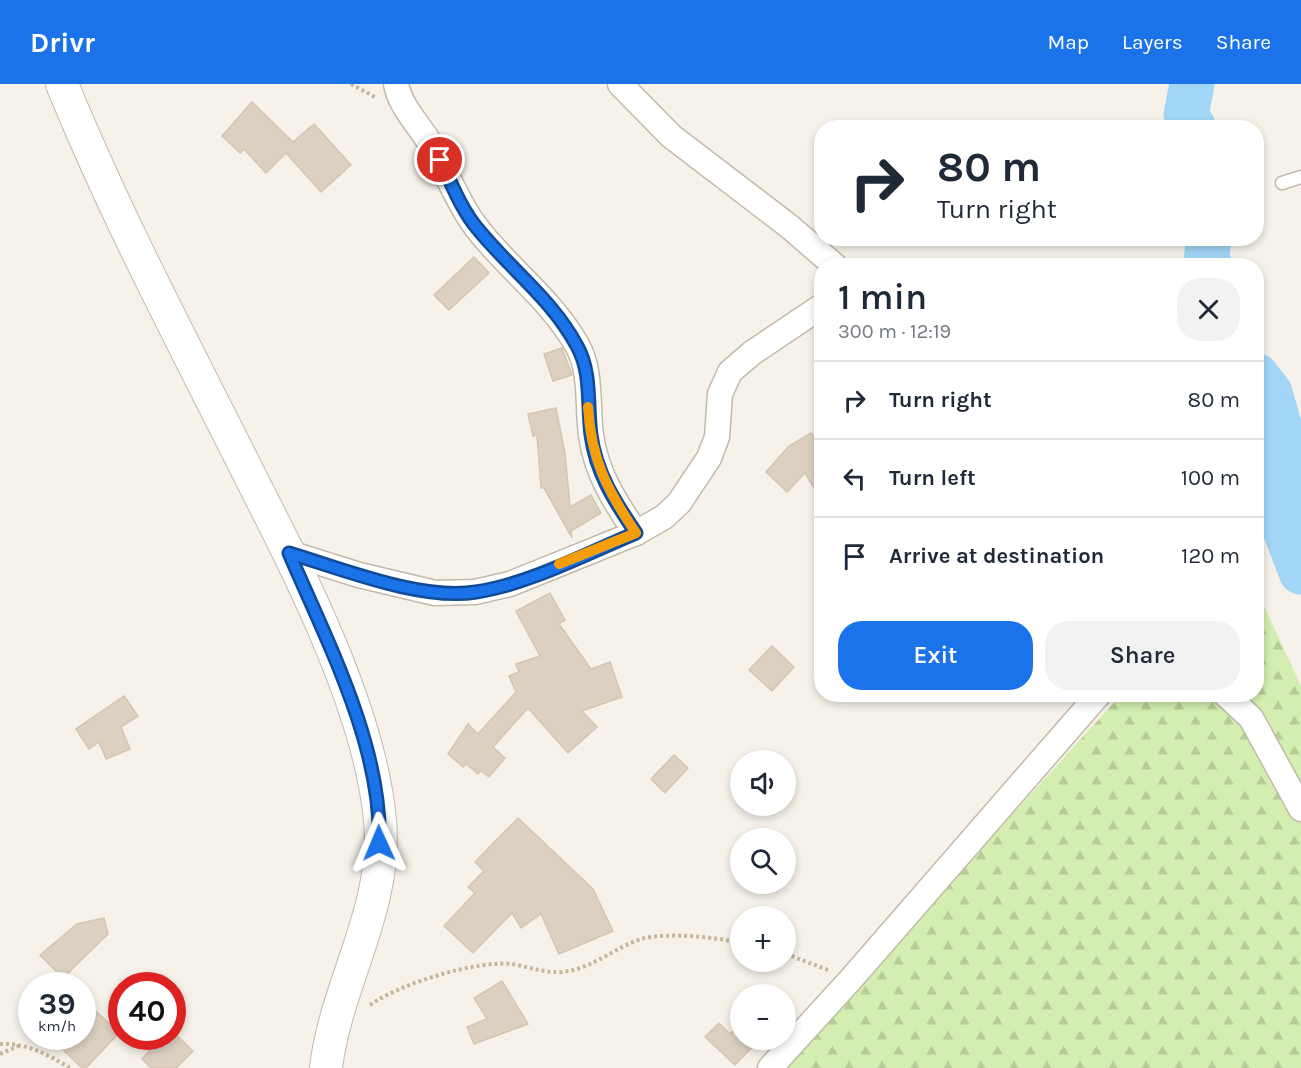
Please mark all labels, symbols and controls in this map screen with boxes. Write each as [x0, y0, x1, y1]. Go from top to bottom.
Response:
text: Drivr [30, 26, 95, 59]
text: Map [1047, 30, 1089, 54]
text: Layers [1122, 30, 1183, 54]
text: Share [1216, 30, 1271, 54]
pin [414, 134, 465, 185]
text: 80 m [937, 142, 1041, 192]
icon: arrive [423, 143, 456, 176]
icon: right [838, 144, 916, 222]
text: Turn right [937, 193, 1057, 225]
text: 1 min [838, 276, 927, 318]
button: close [1177, 278, 1240, 341]
text: 300 m · 12:19 [838, 320, 951, 343]
icon: right [838, 384, 871, 417]
text: Turn right [889, 387, 992, 413]
text: 80 m [1188, 387, 1240, 413]
icon: left [838, 462, 871, 495]
text: Turn left [889, 465, 976, 491]
text: 100 m [1181, 465, 1240, 491]
icon: arrive [838, 540, 871, 573]
text: Arrive at destination [889, 543, 1104, 569]
text: 120 m [1181, 543, 1240, 569]
button: Exit [838, 621, 1033, 690]
button: Share [1045, 621, 1240, 690]
map controls [730, 750, 796, 1050]
button: sound [730, 750, 796, 816]
position arrow [347, 811, 411, 875]
button: search [730, 828, 796, 894]
button: + [730, 906, 796, 972]
speed limit sign: 40 [108, 972, 186, 1050]
button: − [730, 984, 796, 1050]
text: 39 [39, 986, 75, 1022]
text: km/h [38, 1017, 76, 1035]

